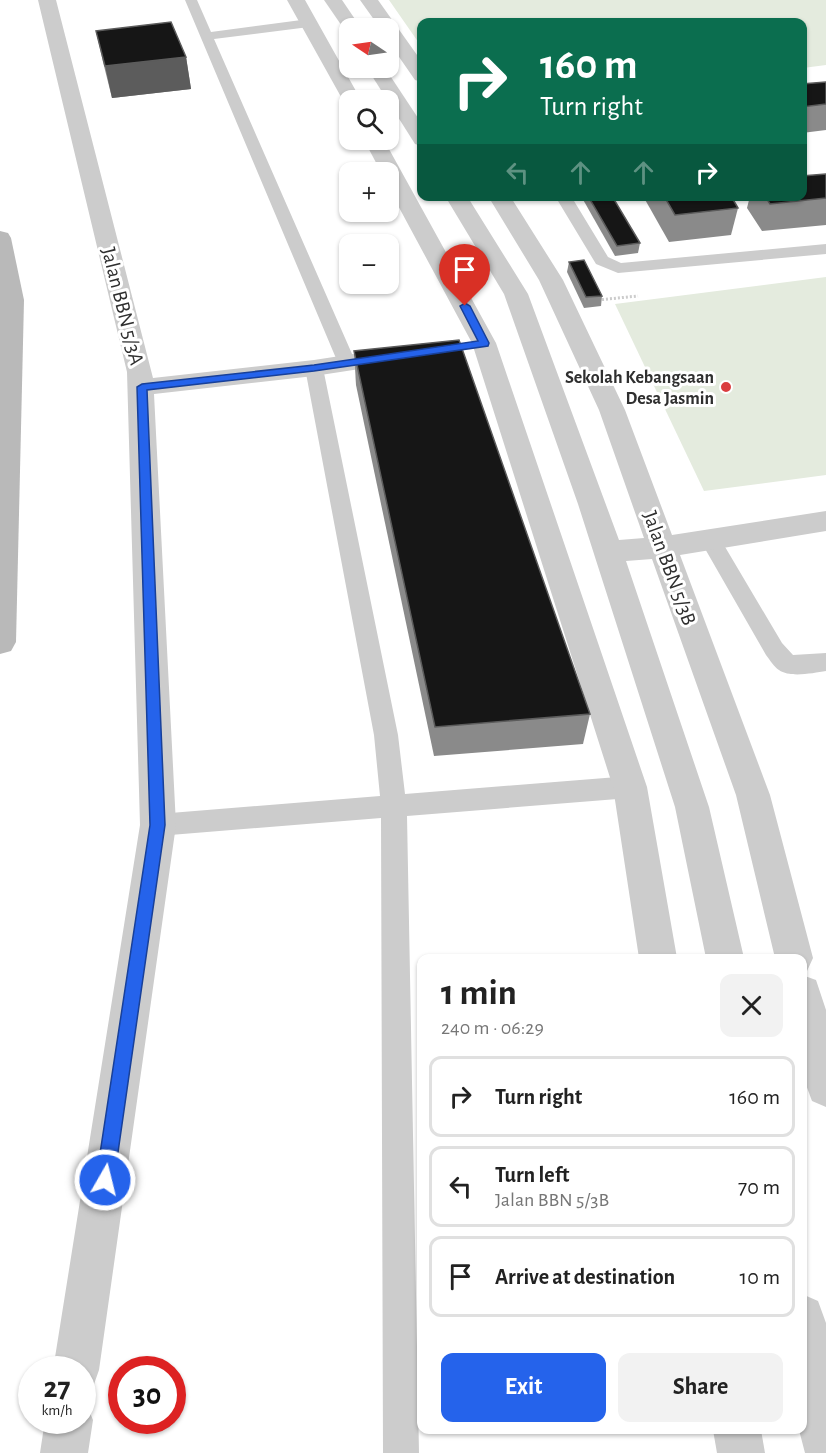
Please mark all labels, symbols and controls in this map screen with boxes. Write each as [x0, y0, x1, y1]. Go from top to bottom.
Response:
north arrow [339, 18, 399, 78]
map controls [339, 18, 399, 294]
icon: right [441, 42, 519, 120]
text: 160 m [540, 44, 638, 86]
button: search [339, 90, 399, 150]
text: Turn right [540, 93, 643, 120]
icon: left [501, 156, 534, 189]
icon: ahead [564, 156, 597, 189]
icon: ahead [627, 156, 660, 189]
icon: right [690, 156, 723, 189]
button: + [339, 162, 399, 222]
button: − [339, 234, 399, 294]
pin [439, 244, 490, 306]
street label: Jalan BBN 5/3A [98, 245, 147, 367]
icon: arrive [448, 253, 481, 286]
place label: Sekolah Kebangsaan Desa Jasmin [565, 369, 714, 408]
marker: Sekolah Kebangsaan Desa Jasmin [719, 380, 733, 394]
street label: Jalan BBN 5/3B [639, 508, 700, 628]
button: close [720, 974, 783, 1037]
text: 1 min [441, 975, 517, 1011]
text: 240 m · 06:29 [441, 1018, 544, 1038]
icon: right [444, 1080, 477, 1113]
text: Turn right [495, 1086, 582, 1108]
text: 160 m [729, 1086, 780, 1108]
position arrow [73, 1148, 137, 1212]
text: Turn left [495, 1164, 569, 1186]
icon: left [444, 1170, 477, 1203]
text: 70 m [738, 1176, 780, 1198]
text: Jalan BBN 5/3B [495, 1190, 609, 1210]
icon: arrive [444, 1260, 477, 1293]
text: Arrive at destination [495, 1266, 675, 1288]
text: 10 m [740, 1266, 780, 1288]
button: Exit [441, 1353, 606, 1422]
button: Share [618, 1353, 783, 1422]
speed limit sign: 30 [108, 1356, 186, 1434]
text: 27 [43, 1373, 71, 1403]
text: km/h [42, 1403, 72, 1418]

